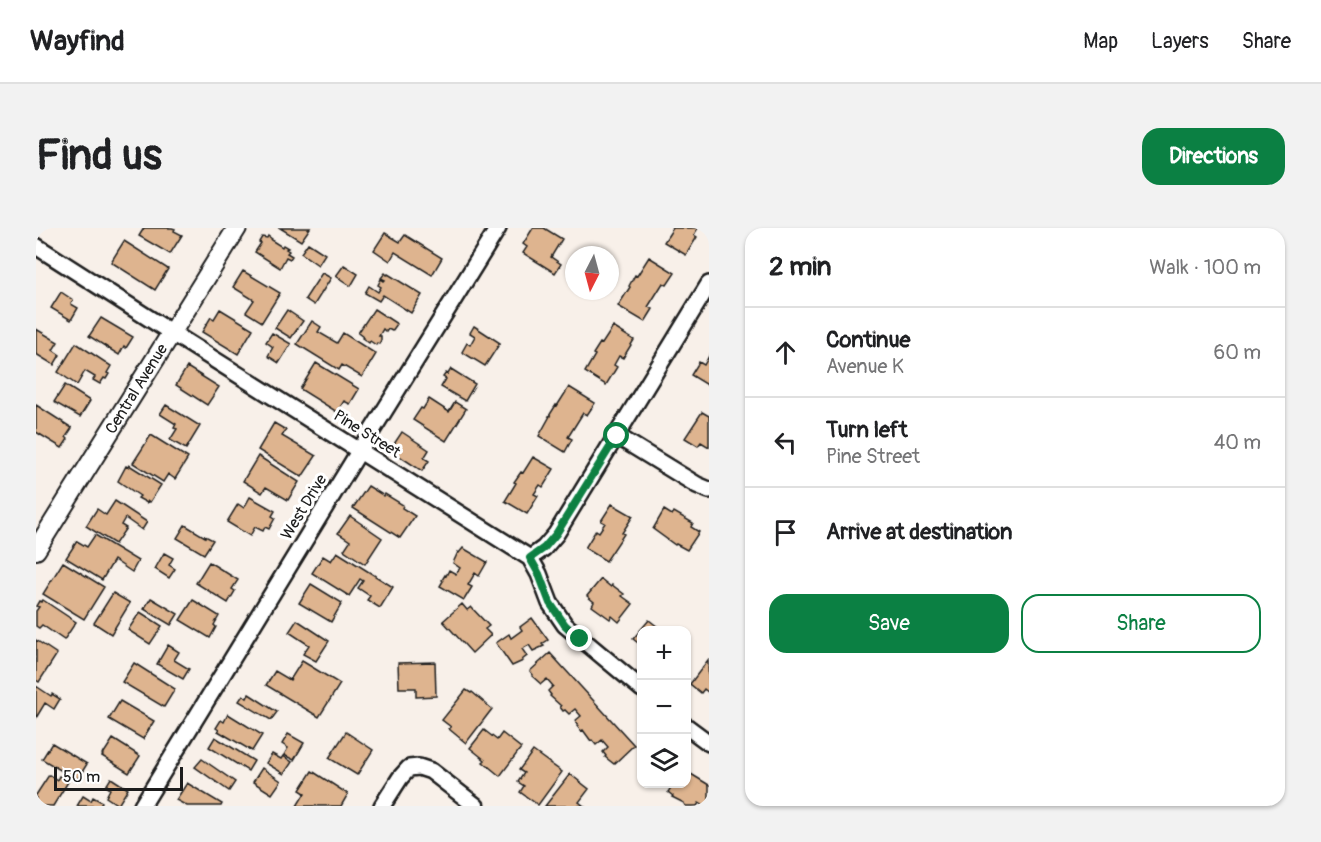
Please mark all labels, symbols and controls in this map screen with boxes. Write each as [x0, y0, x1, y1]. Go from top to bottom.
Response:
text: Wayfind [30, 24, 125, 59]
text: Map [1083, 28, 1118, 55]
text: Layers [1151, 28, 1209, 55]
text: Share [1242, 28, 1291, 55]
button: Directions [1142, 128, 1285, 185]
text: Find us [36, 130, 162, 182]
north arrow [565, 246, 619, 300]
text: 2 min [769, 251, 831, 283]
text: Walk · 100 m [1149, 255, 1261, 280]
text: Continue [826, 326, 910, 354]
icon: ahead [769, 336, 802, 369]
street label: Central Avenue [101, 340, 172, 438]
text: 60 m [1214, 340, 1261, 365]
text: Avenue K [826, 354, 904, 379]
street label: Pine Street [330, 406, 405, 463]
text: Turn left [826, 416, 908, 444]
route start [603, 422, 629, 448]
icon: left [769, 426, 802, 459]
text: 40 m [1214, 430, 1261, 455]
text: Pine Street [826, 444, 920, 469]
street label: West Drive [277, 471, 331, 543]
icon: arrive [769, 516, 802, 549]
text: Arrive at destination [826, 518, 1012, 546]
button: Save [769, 594, 1009, 653]
button: Share [1021, 594, 1261, 653]
route end [566, 625, 592, 651]
map controls [637, 626, 691, 788]
button: + [637, 626, 691, 680]
button: − [637, 680, 691, 734]
button: layers [637, 734, 691, 788]
scale bar [54, 764, 183, 792]
text: 50 m [63, 767, 100, 787]

